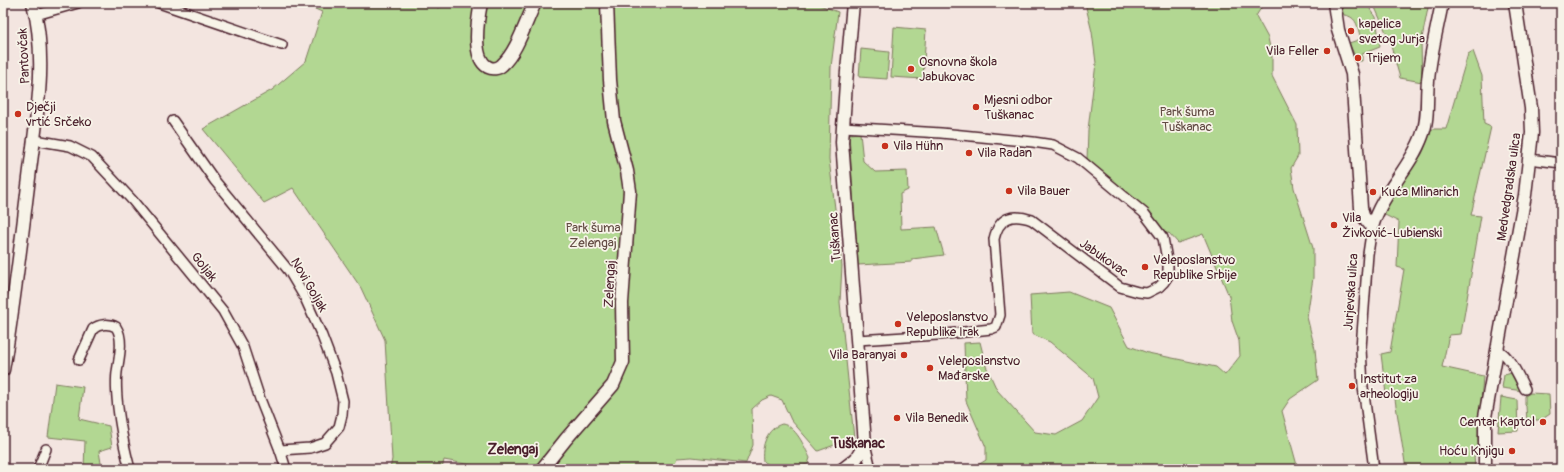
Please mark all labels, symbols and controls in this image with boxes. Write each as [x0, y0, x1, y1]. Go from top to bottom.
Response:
place label: kapelica svetog Jurja [1359, 16, 1425, 47]
marker: kapelica svetog Jurja [1346, 26, 1356, 36]
street label: Pantovčak [15, 27, 33, 84]
place label: Vila Feller [1266, 43, 1319, 59]
marker: Vila Feller [1322, 46, 1332, 56]
place label: Trijem [1366, 50, 1401, 66]
marker: Trijem [1353, 53, 1363, 63]
place label: Osnovna škola Jabukovac [919, 54, 997, 85]
marker: Osnovna škola Jabukovac [906, 64, 916, 74]
place label: Mjesni odbor Tuškanac [984, 92, 1053, 123]
place label: Dječji vrtić Srčeko [25, 99, 91, 130]
marker: Mjesni odbor Tuškanac [971, 102, 981, 112]
park label: Park šuma Tuškanac [1159, 104, 1215, 135]
marker: Dječji vrtić Srčeko [13, 109, 23, 119]
street label: Medvedgradska ulica [1493, 132, 1525, 242]
place label: Vila Hühn [893, 138, 943, 154]
marker: Vila Hühn [880, 141, 890, 151]
place label: Vila Radan [977, 145, 1032, 161]
marker: Vila Radan [964, 148, 974, 158]
place label: Vila Bauer [1017, 183, 1070, 199]
place label: Kuća Mlinarich [1381, 184, 1459, 200]
marker: Vila Bauer [1004, 186, 1014, 196]
marker: Kuća Mlinarich [1368, 187, 1378, 197]
place label: Vila Živković-Lubienski [1342, 210, 1442, 241]
street label: Tuškanac [825, 211, 845, 263]
park label: Park šuma Zelengaj [565, 220, 621, 251]
marker: Vila Živković-Lubienski [1329, 220, 1339, 230]
street label: Jabukovac [1076, 235, 1132, 281]
street label: Goljak [187, 249, 221, 285]
place label: Veleposlanstvo Republike Srbije [1153, 252, 1237, 283]
street label: Jurjevska ulica [1340, 253, 1362, 331]
street label: Novi Goljak [287, 255, 331, 315]
street label: Zelengaj [601, 260, 619, 308]
marker: Veleposlanstvo Republike Srbije [1140, 262, 1150, 272]
place label: Veleposlanstvo Republike Irak [906, 309, 988, 340]
marker: Veleposlanstvo Republike Irak [893, 319, 903, 329]
place label: Vila Baranyai [829, 347, 896, 363]
marker: Vila Baranyai [899, 350, 909, 360]
place label: Veleposlanstvo Mađarske [938, 353, 1020, 384]
marker: Veleposlanstvo Mađarske [925, 363, 935, 373]
place label: Institut za arheologiju [1360, 371, 1419, 402]
marker: Institut za arheologiju [1347, 381, 1357, 391]
place label: Vila Benedik [905, 410, 969, 426]
marker: Vila Benedik [892, 413, 902, 423]
place label: Centar Kaptol [1460, 414, 1535, 430]
marker: Centar Kaptol [1538, 417, 1548, 427]
district label: Tuškanac [830, 435, 885, 452]
district label: Zelengaj [487, 441, 539, 458]
place label: Hoću Knjigu [1439, 443, 1504, 459]
marker: Hoću Knjigu [1507, 446, 1517, 456]

